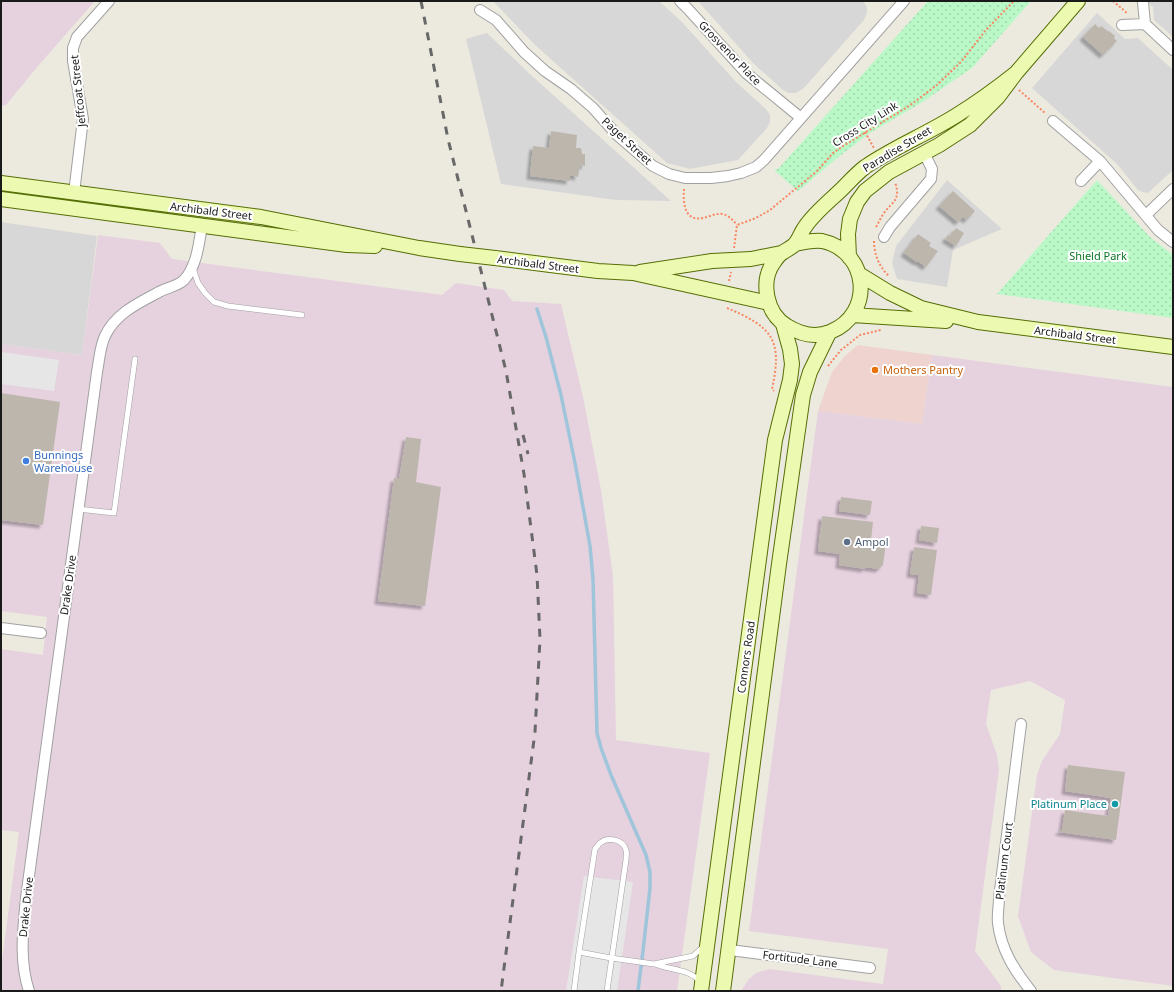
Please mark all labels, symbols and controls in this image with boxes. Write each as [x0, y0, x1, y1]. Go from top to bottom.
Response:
street label: Grosvenor Place [696, 17, 765, 88]
street label: Jeffcoat Street [66, 54, 89, 129]
street label: Cross City Link [829, 97, 901, 150]
street label: Paget Street [599, 114, 656, 168]
street label: Paradise Street [859, 122, 934, 175]
street label: Archibald Street [169, 198, 253, 223]
park label: Shield Park [1069, 248, 1127, 263]
street label: Archibald Street [496, 251, 580, 276]
street label: Archibald Street [1033, 322, 1117, 347]
place label: Mothers Pantry [883, 362, 963, 377]
marker: Mothers Pantry [870, 365, 880, 375]
place label: Bunnings Warehouse [34, 447, 92, 475]
marker: Bunnings Warehouse [21, 456, 31, 466]
place label: Ampol [855, 534, 889, 549]
marker: Ampol [842, 537, 852, 547]
street label: Drake Drive [56, 554, 79, 616]
street label: Connors Road [733, 620, 758, 694]
place label: Platinum Place [1031, 796, 1107, 811]
marker: Platinum Place [1110, 799, 1120, 809]
street label: Platinum Court [991, 821, 1016, 901]
street label: Drake Drive [15, 876, 36, 938]
street label: Fortitude Lane [762, 946, 838, 971]

